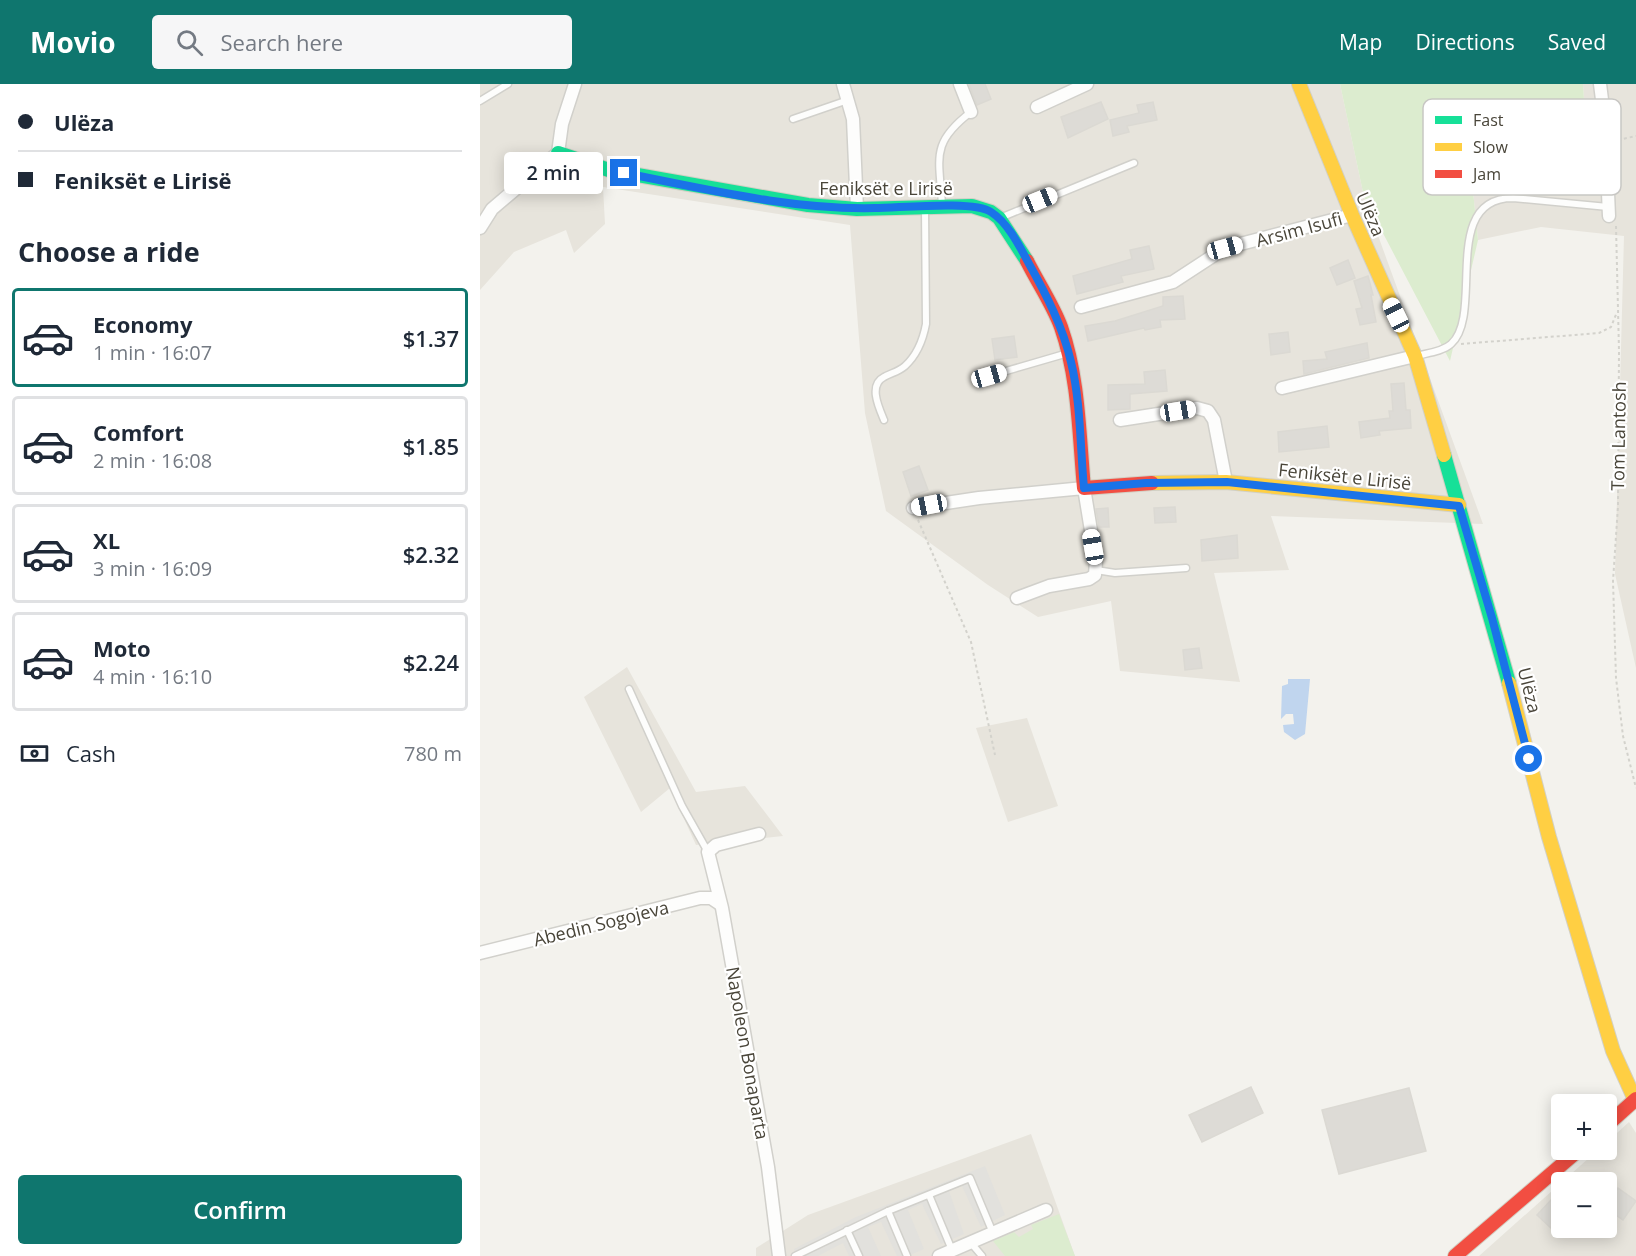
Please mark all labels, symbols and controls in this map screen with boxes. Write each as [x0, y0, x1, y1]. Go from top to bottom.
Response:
search box [152, 15, 572, 69]
text: Movio [30, 23, 116, 61]
icon: search [173, 26, 206, 59]
text: Search here [221, 27, 343, 57]
text: Map [1339, 28, 1382, 56]
text: Directions [1415, 28, 1515, 56]
text: Saved [1548, 28, 1606, 56]
legend [1423, 99, 1621, 195]
text: Ulëza [54, 107, 114, 137]
text: Fast [1473, 109, 1504, 131]
text: Slow [1473, 136, 1508, 158]
callout: 2 min [504, 152, 603, 194]
text: 2 min [527, 159, 581, 186]
route end [610, 159, 637, 186]
text: Jam [1471, 163, 1501, 185]
text: Feniksët e Lirisë [54, 165, 232, 195]
street label: Feniksët e Lirisë [819, 176, 953, 200]
car [1020, 185, 1060, 215]
street label: Ulëza [1351, 188, 1391, 240]
street label: Arsim Isufi [1253, 206, 1345, 252]
text: Choose a ride [18, 233, 200, 270]
car [1205, 235, 1245, 261]
car [1380, 295, 1412, 335]
text: Economy [93, 309, 192, 339]
icon: car [21, 311, 75, 365]
text: $1.37 [403, 323, 459, 353]
text: 1 min · 16:07 [93, 339, 212, 366]
car [969, 362, 1009, 390]
street label: Tom Lantosh [1605, 381, 1631, 491]
car [1159, 399, 1197, 423]
text: Comfort [93, 417, 184, 447]
icon: car [21, 419, 75, 473]
text: $1.85 [403, 431, 459, 461]
text: 2 min · 16:08 [93, 447, 212, 474]
street label: Feniksët e Lirisë [1277, 457, 1413, 495]
car [910, 493, 948, 517]
text: XL [93, 525, 120, 555]
icon: car [21, 527, 75, 581]
car [1081, 528, 1105, 566]
text: $2.32 [403, 539, 459, 569]
text: 3 min · 16:09 [93, 555, 212, 582]
text: Moto [93, 633, 151, 663]
icon: car [21, 635, 75, 689]
text: $2.24 [403, 647, 459, 677]
text: 4 min · 16:10 [93, 663, 212, 690]
street label: Ulëza [1513, 665, 1547, 715]
icon: cash [18, 737, 51, 770]
text: Cash [66, 738, 116, 768]
text: 780 m [404, 740, 462, 767]
route start [1515, 745, 1542, 772]
street label: Abedin Sogojeva [531, 895, 671, 951]
street label: Napoleon Bonaparta [721, 965, 775, 1141]
map controls [1551, 1094, 1617, 1238]
button: + [1551, 1094, 1617, 1160]
button: − [1551, 1172, 1617, 1238]
button: Confirm [18, 1175, 462, 1244]

